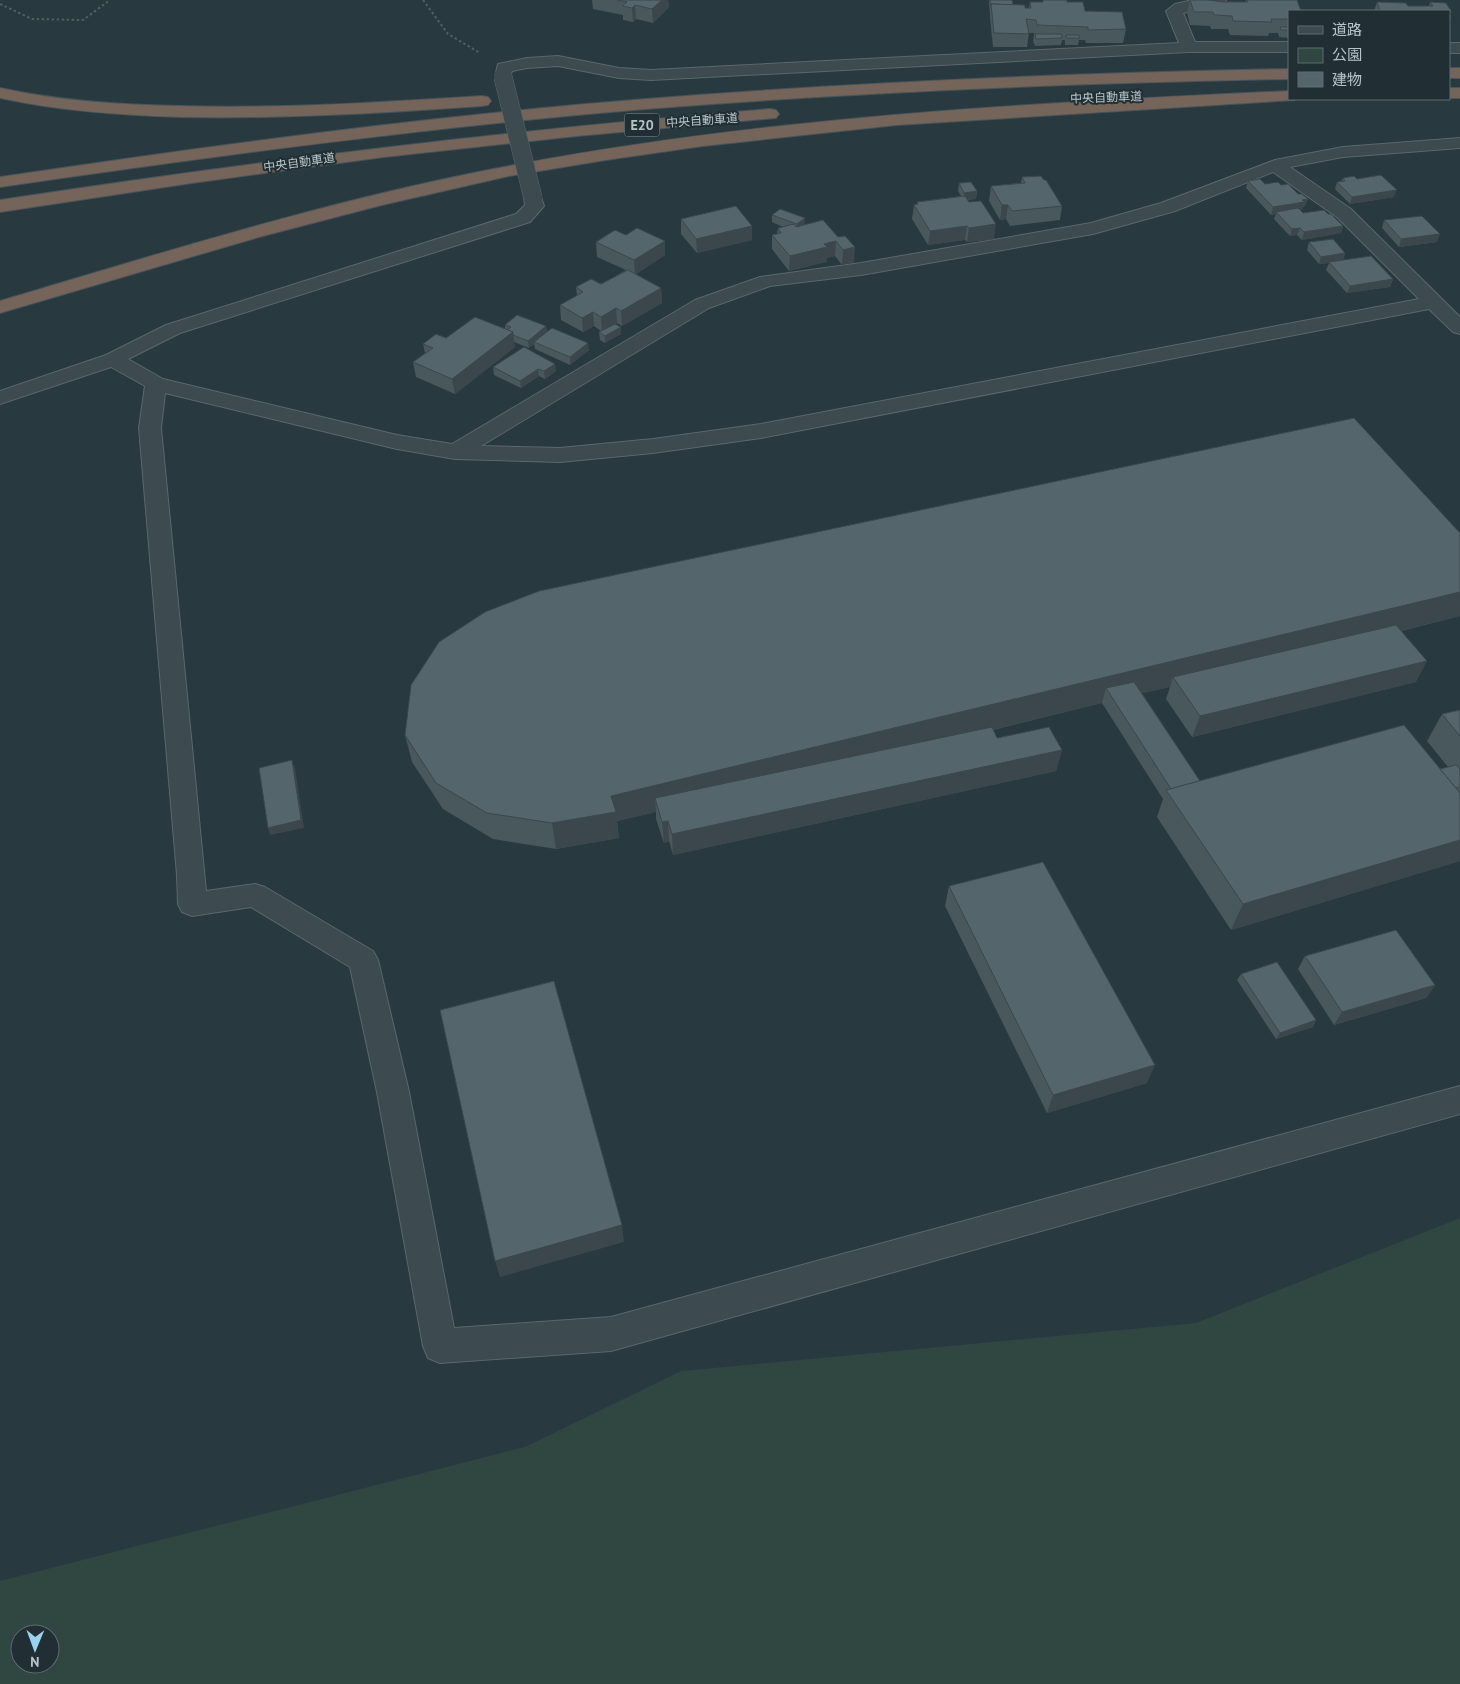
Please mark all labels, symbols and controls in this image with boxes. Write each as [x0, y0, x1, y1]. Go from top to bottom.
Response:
legend [1288, 10, 1450, 100]
text: 道路 [1332, 20, 1362, 39]
text: 公園 [1332, 45, 1362, 64]
text: 建物 [1332, 70, 1362, 89]
street label: 中央自動車道 [1070, 88, 1142, 106]
street label: 中央自動車道 [666, 110, 738, 130]
road number: E20 [624, 114, 660, 136]
street label: 中央自動車道 [262, 150, 336, 174]
north arrow [10, 1624, 60, 1674]
text: N [30, 1653, 40, 1671]

